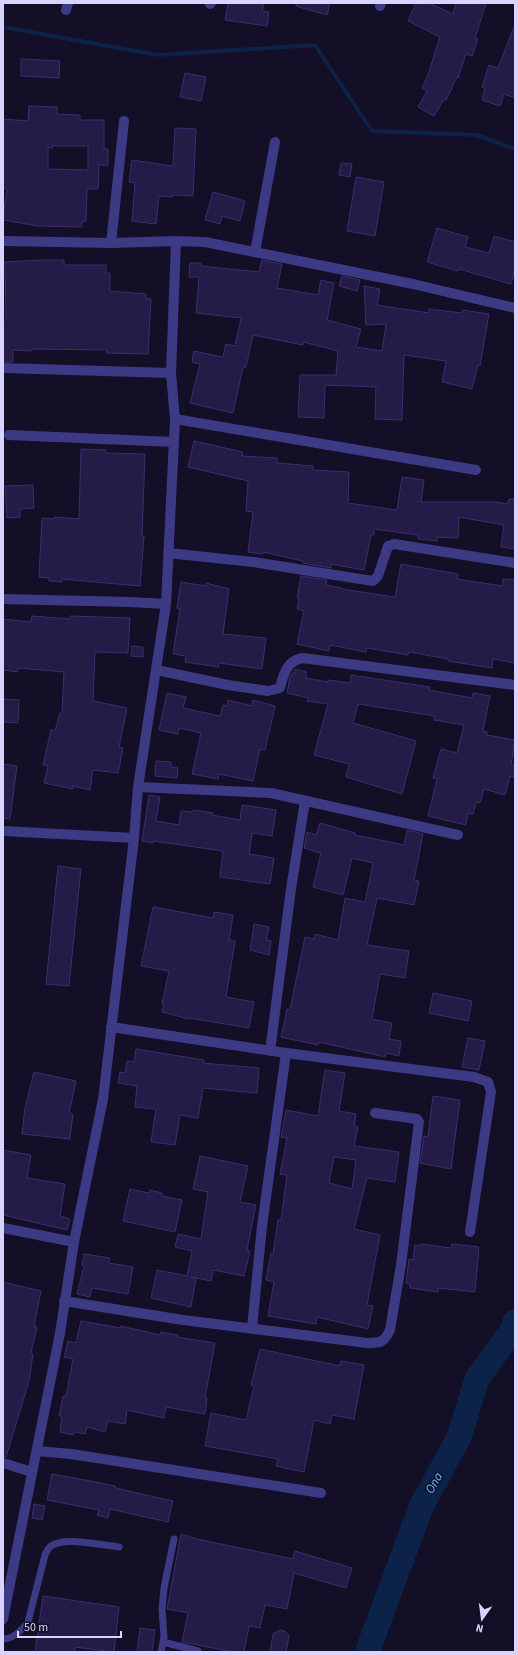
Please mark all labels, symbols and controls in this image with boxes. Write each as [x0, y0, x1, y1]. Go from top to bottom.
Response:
water label: Ona [421, 1469, 447, 1497]
north arrow [462, 1599, 502, 1639]
scale bar [18, 1613, 121, 1639]
text: 50 m [24, 1619, 48, 1636]
text: N [474, 1620, 485, 1636]

